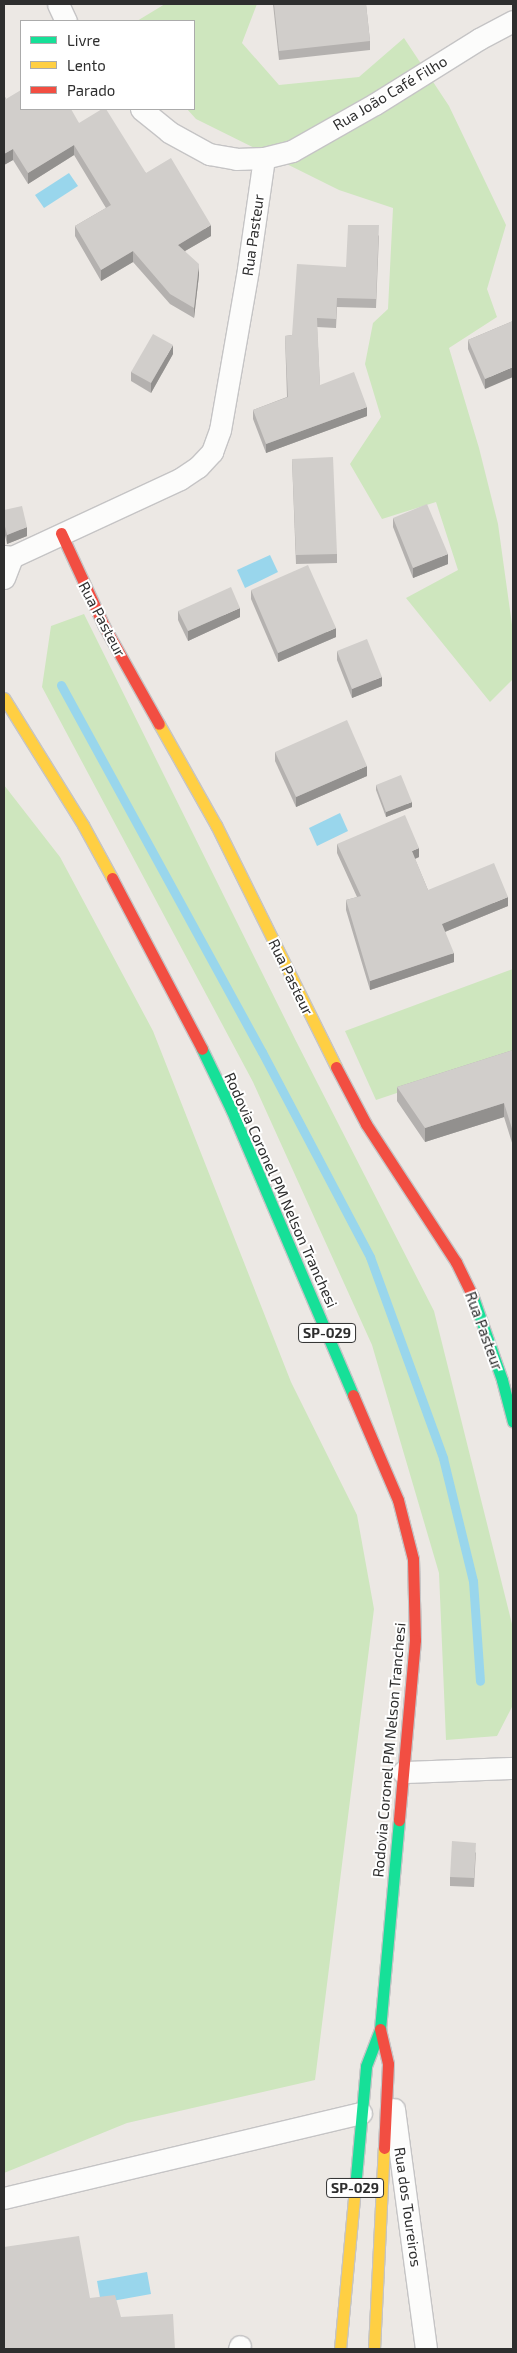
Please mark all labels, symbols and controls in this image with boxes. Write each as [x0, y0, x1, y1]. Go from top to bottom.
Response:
legend [20, 20, 195, 110]
text: Livre [67, 31, 100, 49]
street label: Rua João Café Filho [329, 52, 451, 134]
text: Lento [67, 56, 106, 74]
text: Parado [67, 81, 115, 99]
street label: Rua Pasteur [238, 193, 268, 277]
street label: Rua Pasteur [75, 578, 129, 660]
street label: Rua Pasteur [265, 936, 317, 1018]
street label: Rodovia Coronel PM Nelson Tranchesi [221, 1069, 341, 1311]
street label: Rua Pasteur [461, 1289, 507, 1373]
road number: SP-029 [297, 1322, 357, 1345]
street label: Rodovia Coronel PM Nelson Tranchesi [369, 1622, 409, 1878]
street label: Rua dos Toureiros [391, 2146, 425, 2268]
road number: SP-029 [325, 2176, 385, 2200]

